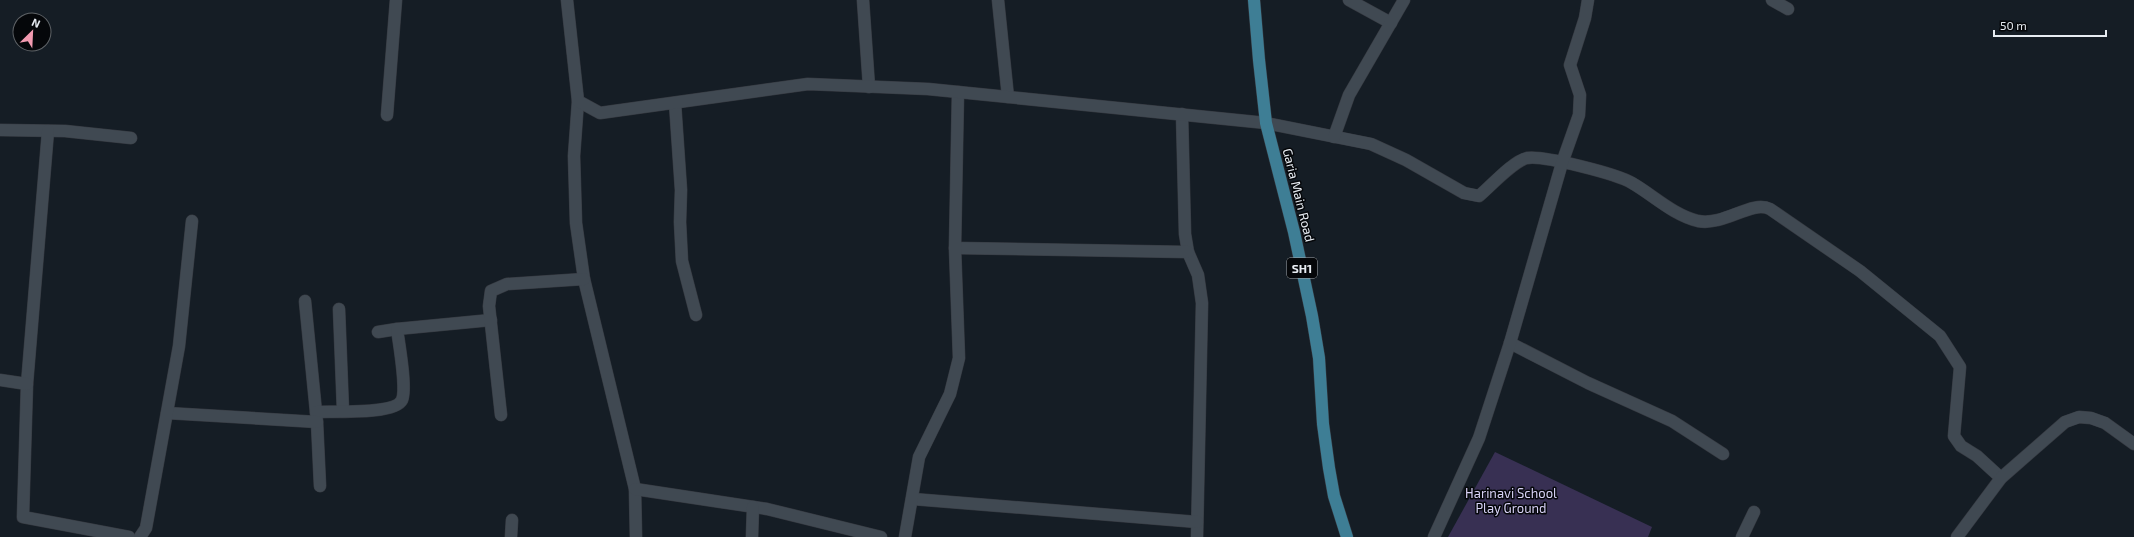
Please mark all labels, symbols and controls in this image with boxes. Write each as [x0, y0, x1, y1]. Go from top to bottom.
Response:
north arrow [12, 12, 52, 52]
scale bar [1994, 12, 2106, 38]
text: N [30, 15, 43, 30]
text: 50 m [2000, 18, 2027, 32]
street label: Garia Main Road [1280, 147, 1318, 243]
road number: SH1 [1287, 258, 1317, 278]
park label: Harinavi School Play Ground [1465, 485, 1557, 516]

